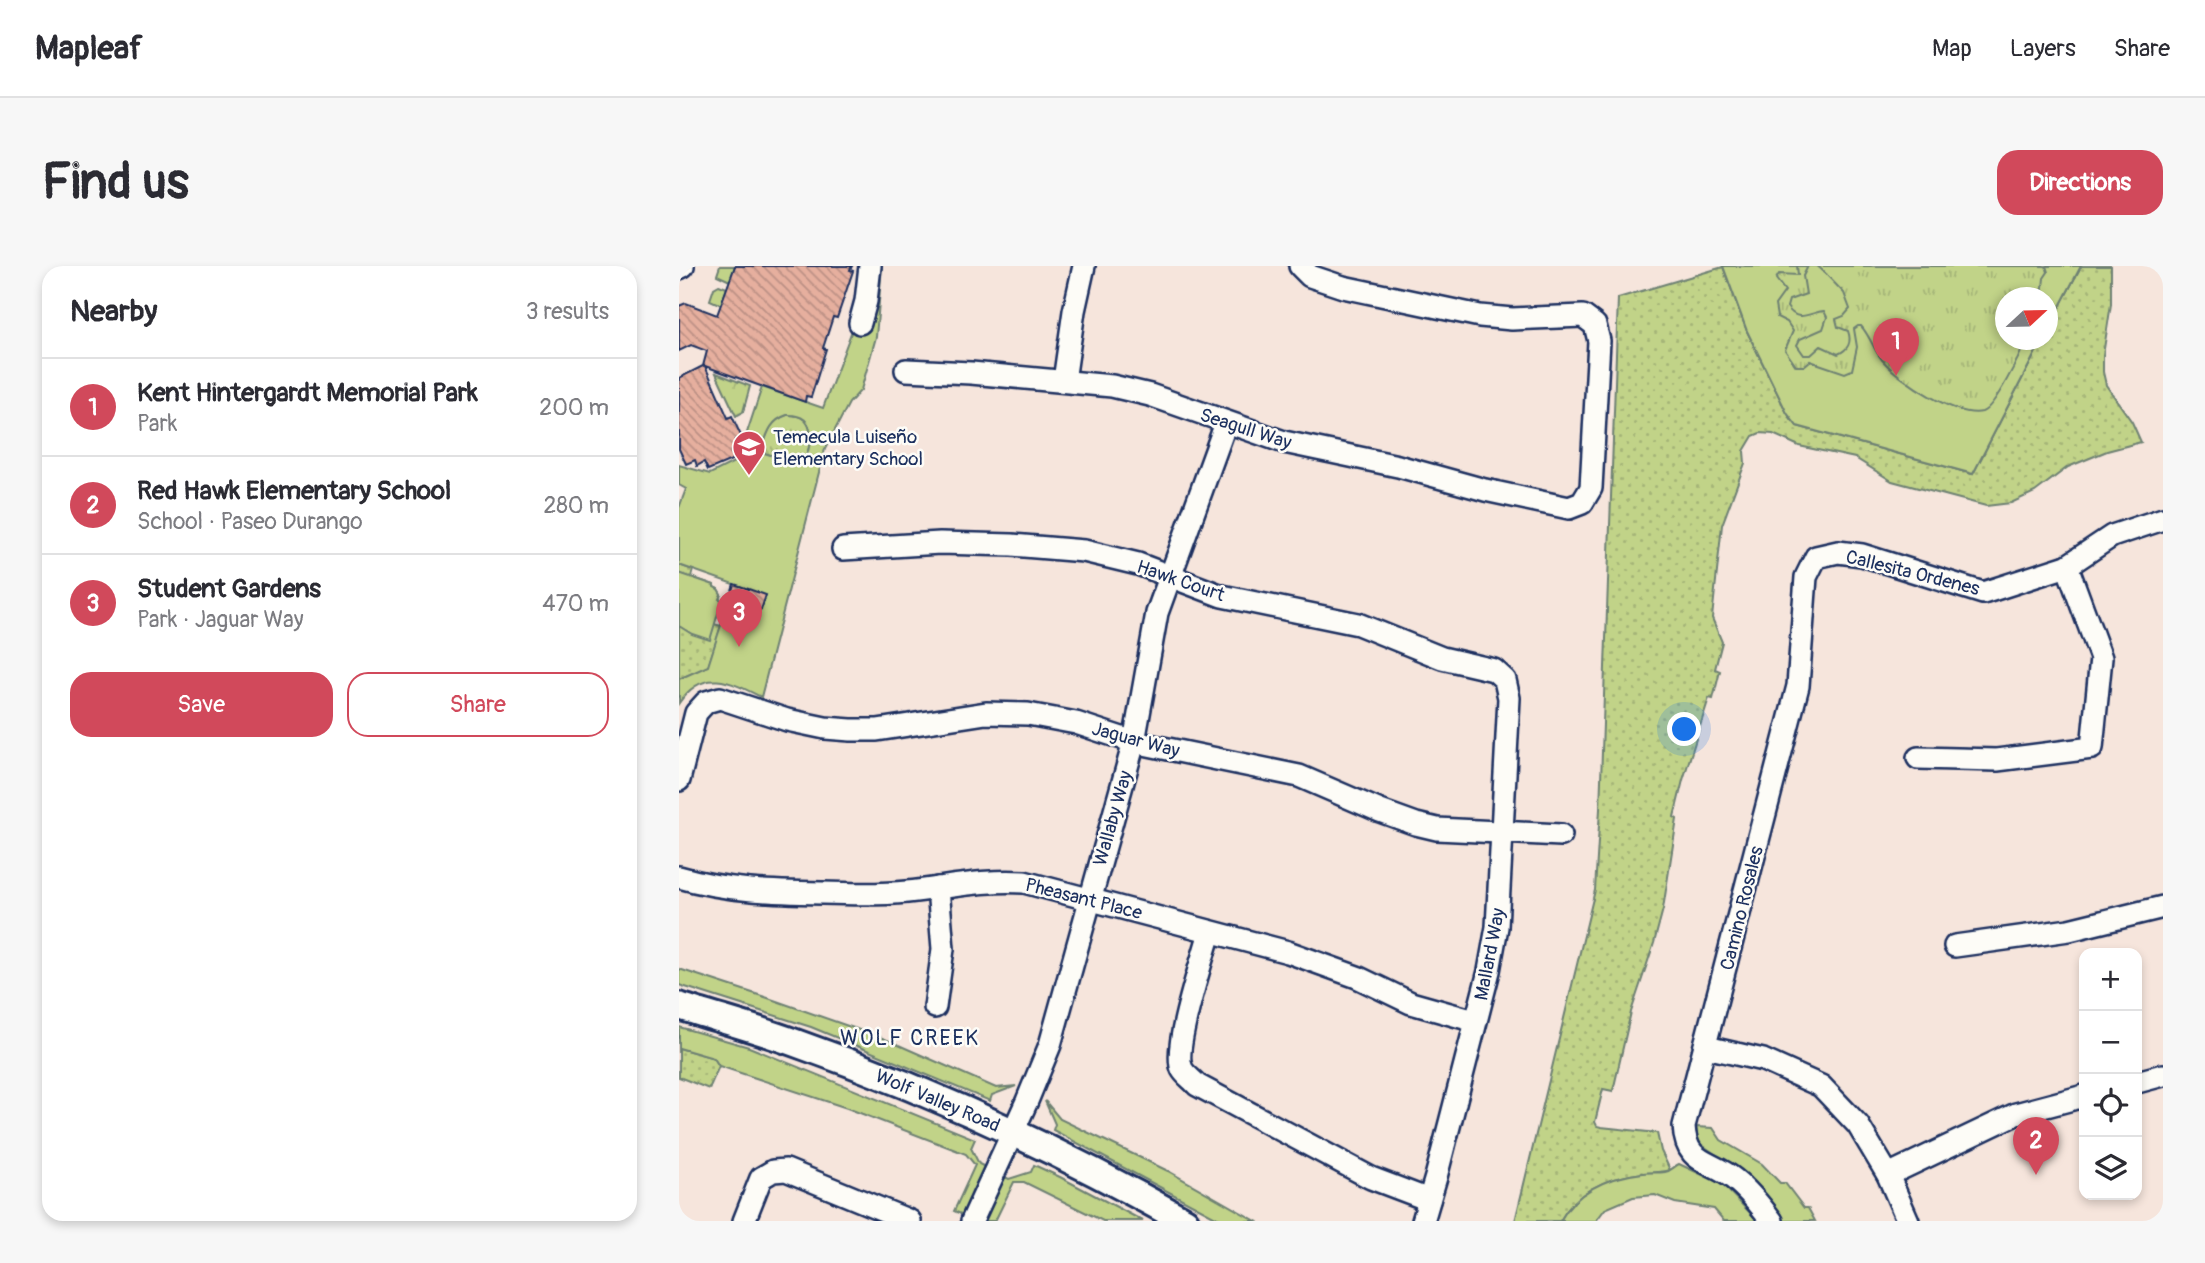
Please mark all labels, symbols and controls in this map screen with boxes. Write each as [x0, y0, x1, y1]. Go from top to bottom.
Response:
text: Mapleaf [35, 28, 143, 69]
text: Map [1932, 34, 1972, 63]
text: Layers [2010, 34, 2076, 63]
text: Share [2114, 34, 2170, 63]
button: Directions [1997, 150, 2163, 215]
text: Find us [42, 152, 189, 213]
north arrow [1995, 287, 2058, 350]
text: Nearby [70, 293, 157, 330]
text: 3 results [526, 297, 609, 326]
pin: 1 [1873, 318, 1919, 376]
text: Kent Hintergardt Memorial Park [137, 377, 478, 409]
text: 1 [89, 393, 98, 422]
text: 200 m [539, 393, 609, 422]
street label: Seagull Way [1197, 403, 1294, 455]
text: Park [137, 409, 177, 438]
place label: Temecula Luiseño Elementary School [773, 425, 923, 471]
school or university icon: Temecula Luiseño Elementary School [730, 428, 768, 477]
text: Red Hawk Elementary School [137, 475, 451, 507]
text: 2 [87, 491, 99, 520]
text: 280 m [543, 491, 609, 520]
text: School · Paseo Durango [137, 507, 363, 536]
street label: Callesita Ordenes [1843, 545, 1983, 601]
street label: Hawk Court [1133, 555, 1228, 607]
text: Student Gardens [137, 573, 321, 605]
text: 3 [87, 589, 99, 618]
text: 470 m [542, 589, 609, 618]
pin: 3 [716, 589, 762, 647]
text: Park · Jaguar Way [137, 605, 304, 634]
button: Save [70, 672, 333, 737]
button: Share [347, 672, 609, 737]
your location [1667, 712, 1701, 746]
street label: Jaguar Way [1089, 717, 1182, 763]
street label: Wallaby Way [1088, 768, 1138, 869]
street label: Camino Rosales [1715, 843, 1769, 973]
street label: Pheasant Place [1023, 873, 1145, 925]
street label: Mallard Way [1469, 906, 1511, 1002]
map controls [2079, 948, 2142, 1200]
button: + [2079, 948, 2142, 1011]
button: − [2079, 1011, 2142, 1074]
district label: WOLF CREEK [840, 1025, 980, 1052]
street label: Wolf Valley Road [872, 1064, 1004, 1138]
button: locate [2079, 1074, 2142, 1137]
pin: 2 [2013, 1117, 2059, 1175]
button: layers [2079, 1137, 2142, 1200]

